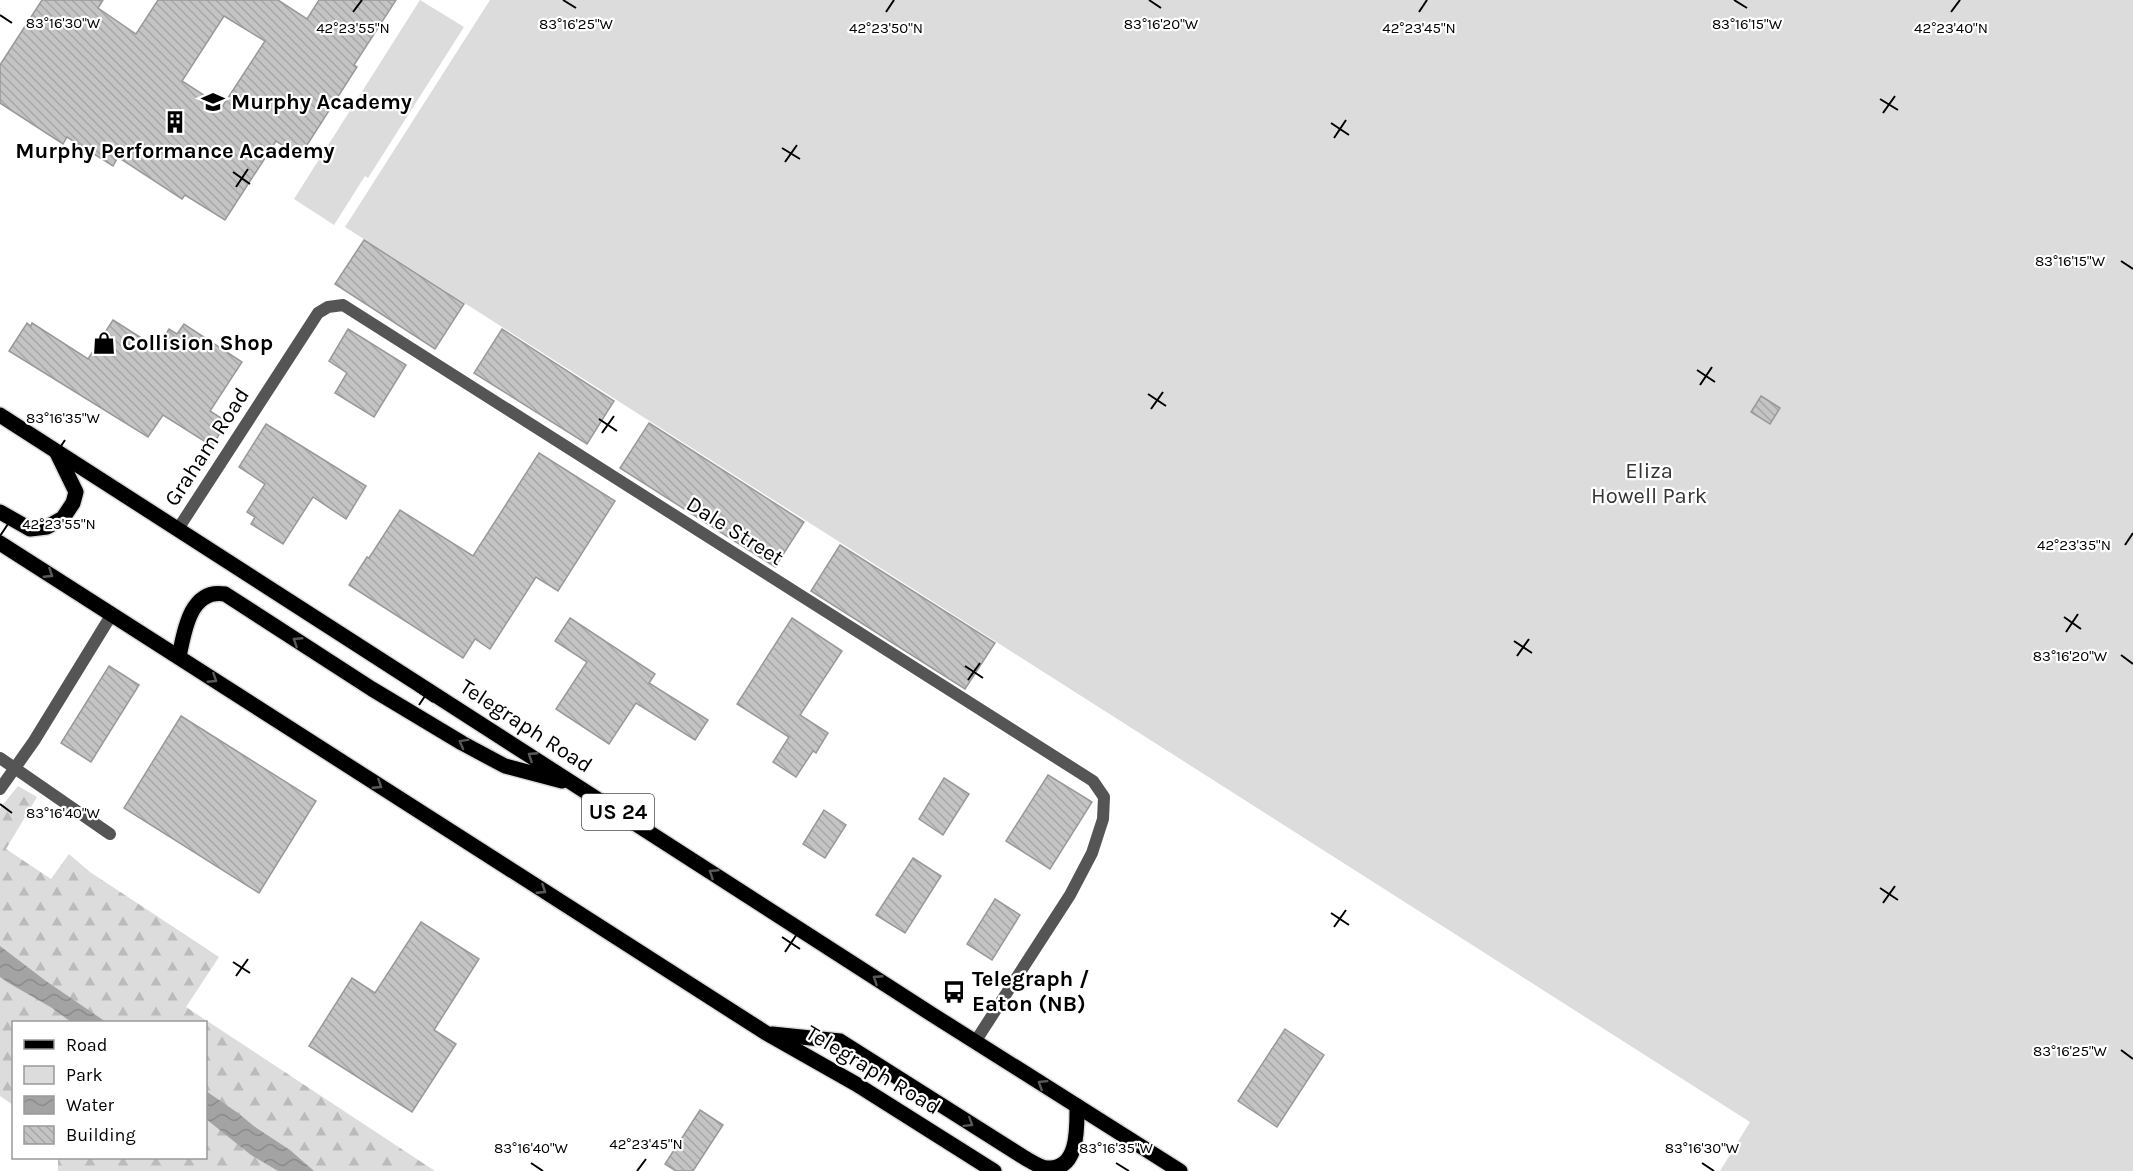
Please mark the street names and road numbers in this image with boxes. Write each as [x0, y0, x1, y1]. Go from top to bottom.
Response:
street label: Graham Road [159, 383, 255, 511]
street label: Dale Street [682, 491, 788, 571]
street label: Telegraph Road [455, 674, 597, 778]
road number: US 24 [582, 794, 654, 830]
street label: Telegraph Road [801, 1020, 945, 1120]

